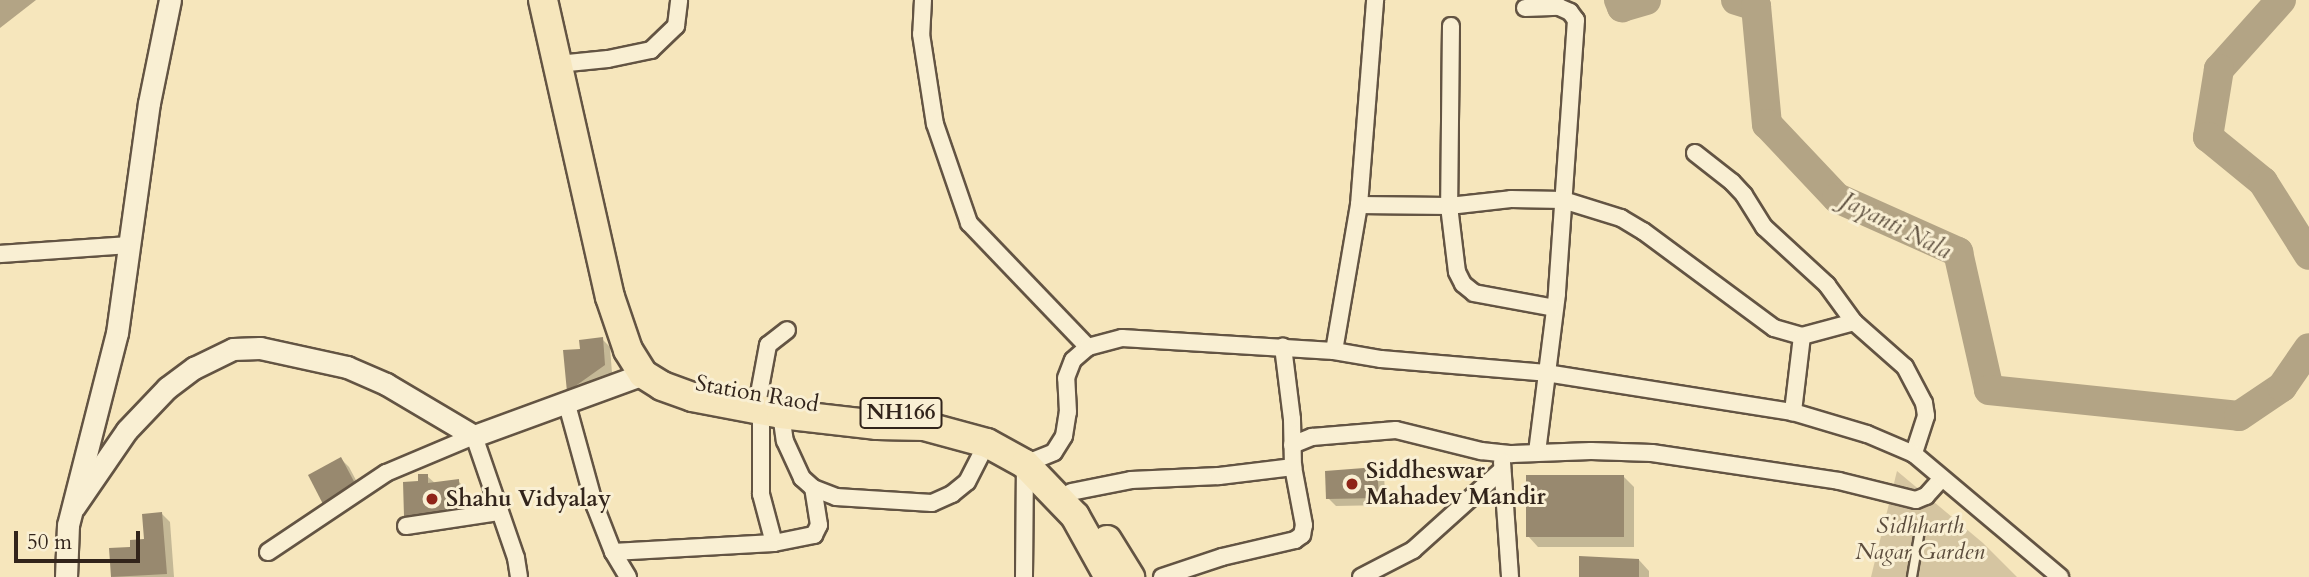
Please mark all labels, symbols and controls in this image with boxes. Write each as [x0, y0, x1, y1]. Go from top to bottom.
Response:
water label: Jayanti Nala [1836, 186, 1956, 266]
street label: Station Raod [693, 370, 821, 418]
road number: NH166 [859, 396, 943, 430]
place label: Siddheswar Mahadev Mandir [1366, 457, 1546, 511]
marker: Siddheswar Mahadev Mandir [1344, 476, 1360, 492]
place label: Shahu Vidyalay [446, 485, 611, 513]
marker: Shahu Vidyalay [424, 491, 440, 507]
park label: Sidhharth Nagar Garden [1855, 512, 1985, 566]
scale bar [18, 518, 144, 562]
text: 50 m [27, 528, 72, 557]

